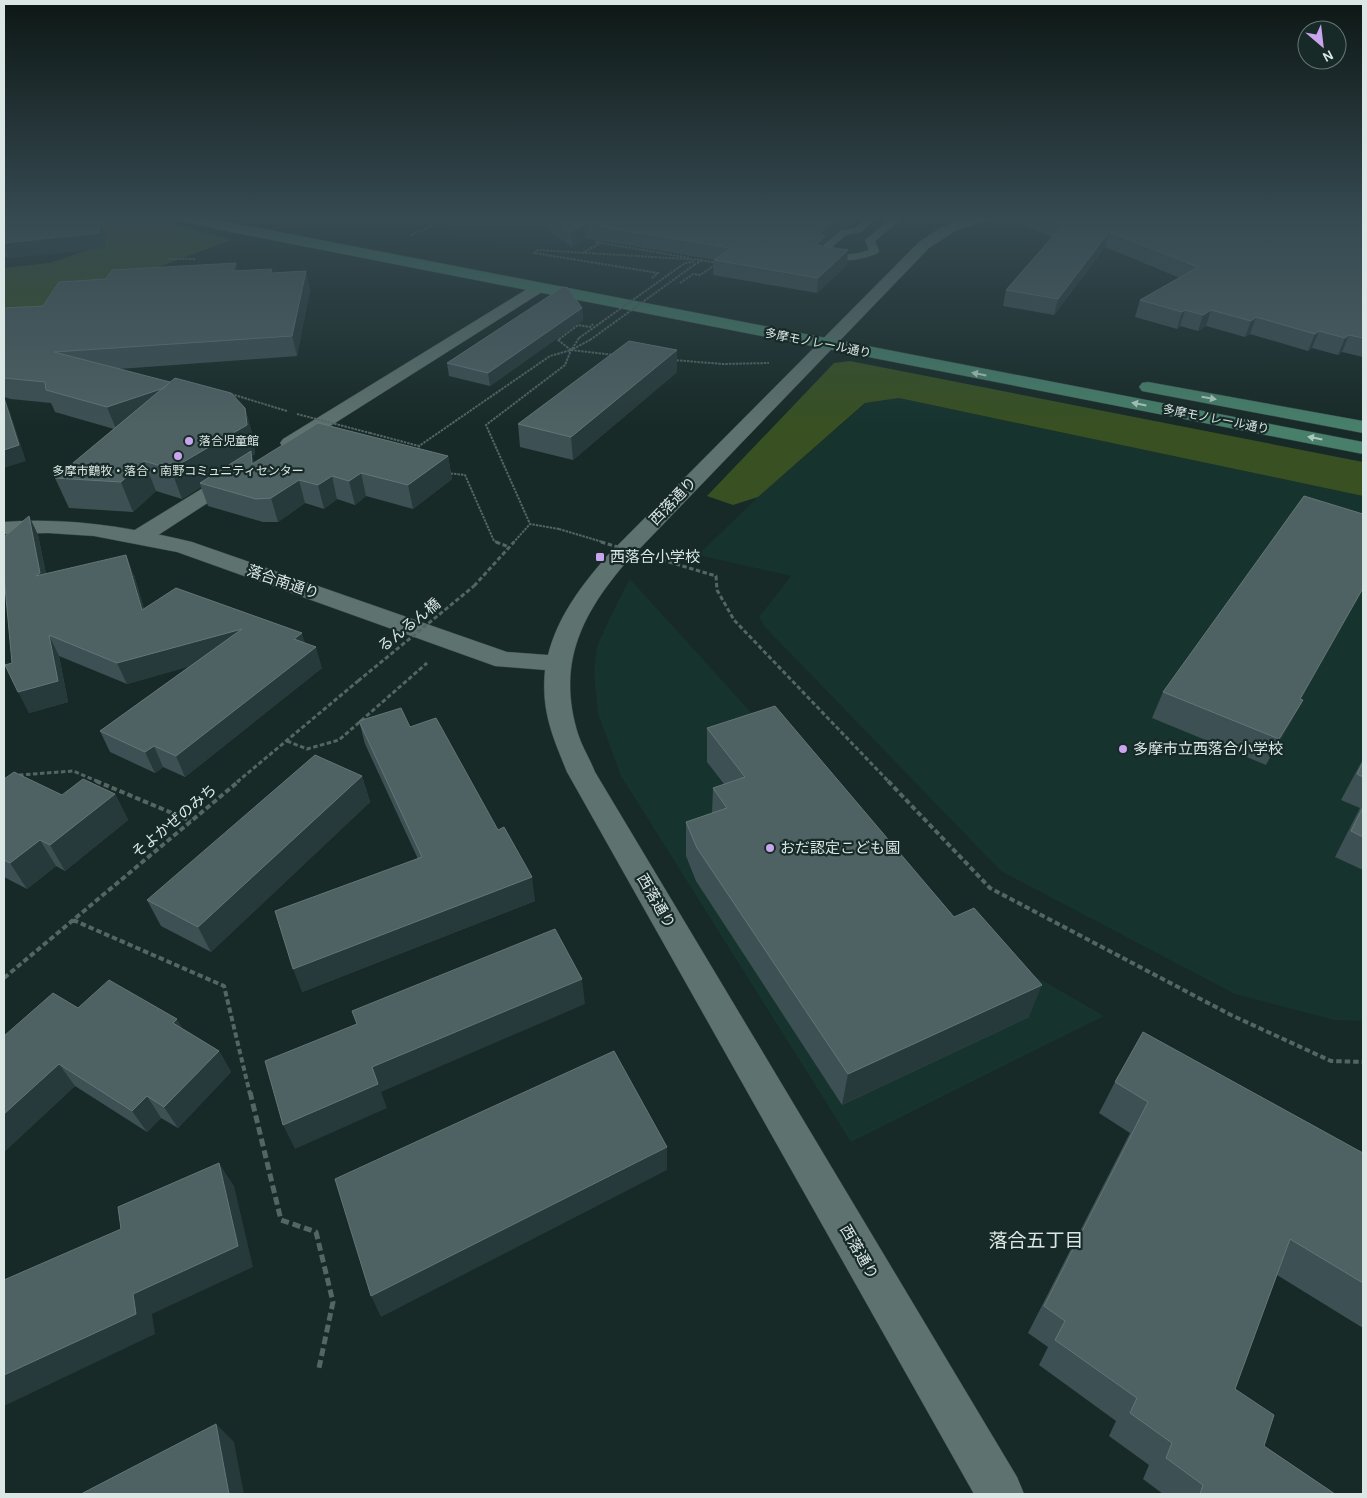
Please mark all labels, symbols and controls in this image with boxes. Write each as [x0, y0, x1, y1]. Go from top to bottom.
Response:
north arrow [1297, 20, 1347, 70]
text: N [1319, 46, 1336, 66]
street label: 多摩モノレール通り [764, 326, 872, 360]
one-way arrow [971, 370, 987, 378]
one-way arrow [1201, 394, 1216, 402]
one-way arrow [1130, 400, 1146, 408]
street label: 多摩モノレール通り [1162, 402, 1270, 436]
place label: 落合児童館 [199, 434, 259, 448]
one-way arrow [1307, 434, 1323, 442]
marker: 落合児童館 [183, 435, 195, 447]
marker: 多摩市鶴牧・落合・南野コミュニティセンター [172, 450, 184, 462]
place label: 多摩市鶴牧・落合・南野コミュニティセンター [52, 464, 304, 478]
street label: 西落通り [646, 473, 700, 529]
place label: 西落合小学校 [610, 548, 700, 566]
marker: 西落合小学校 [594, 551, 606, 563]
street label: 落合南通り [245, 561, 321, 603]
street label: るんるん橋 [374, 594, 444, 656]
place label: 多摩市立西落合小学校 [1133, 740, 1283, 758]
marker: 多摩市立西落合小学校 [1117, 743, 1129, 755]
street label: そよかぜのみち [128, 780, 220, 862]
place label: おだ認定こども園 [780, 839, 900, 857]
marker: おだ認定こども園 [764, 842, 776, 854]
street label: 西落通り [633, 871, 679, 931]
street label: 西落通り [836, 1222, 882, 1282]
district label: 落合五丁目 [988, 1230, 1084, 1252]

